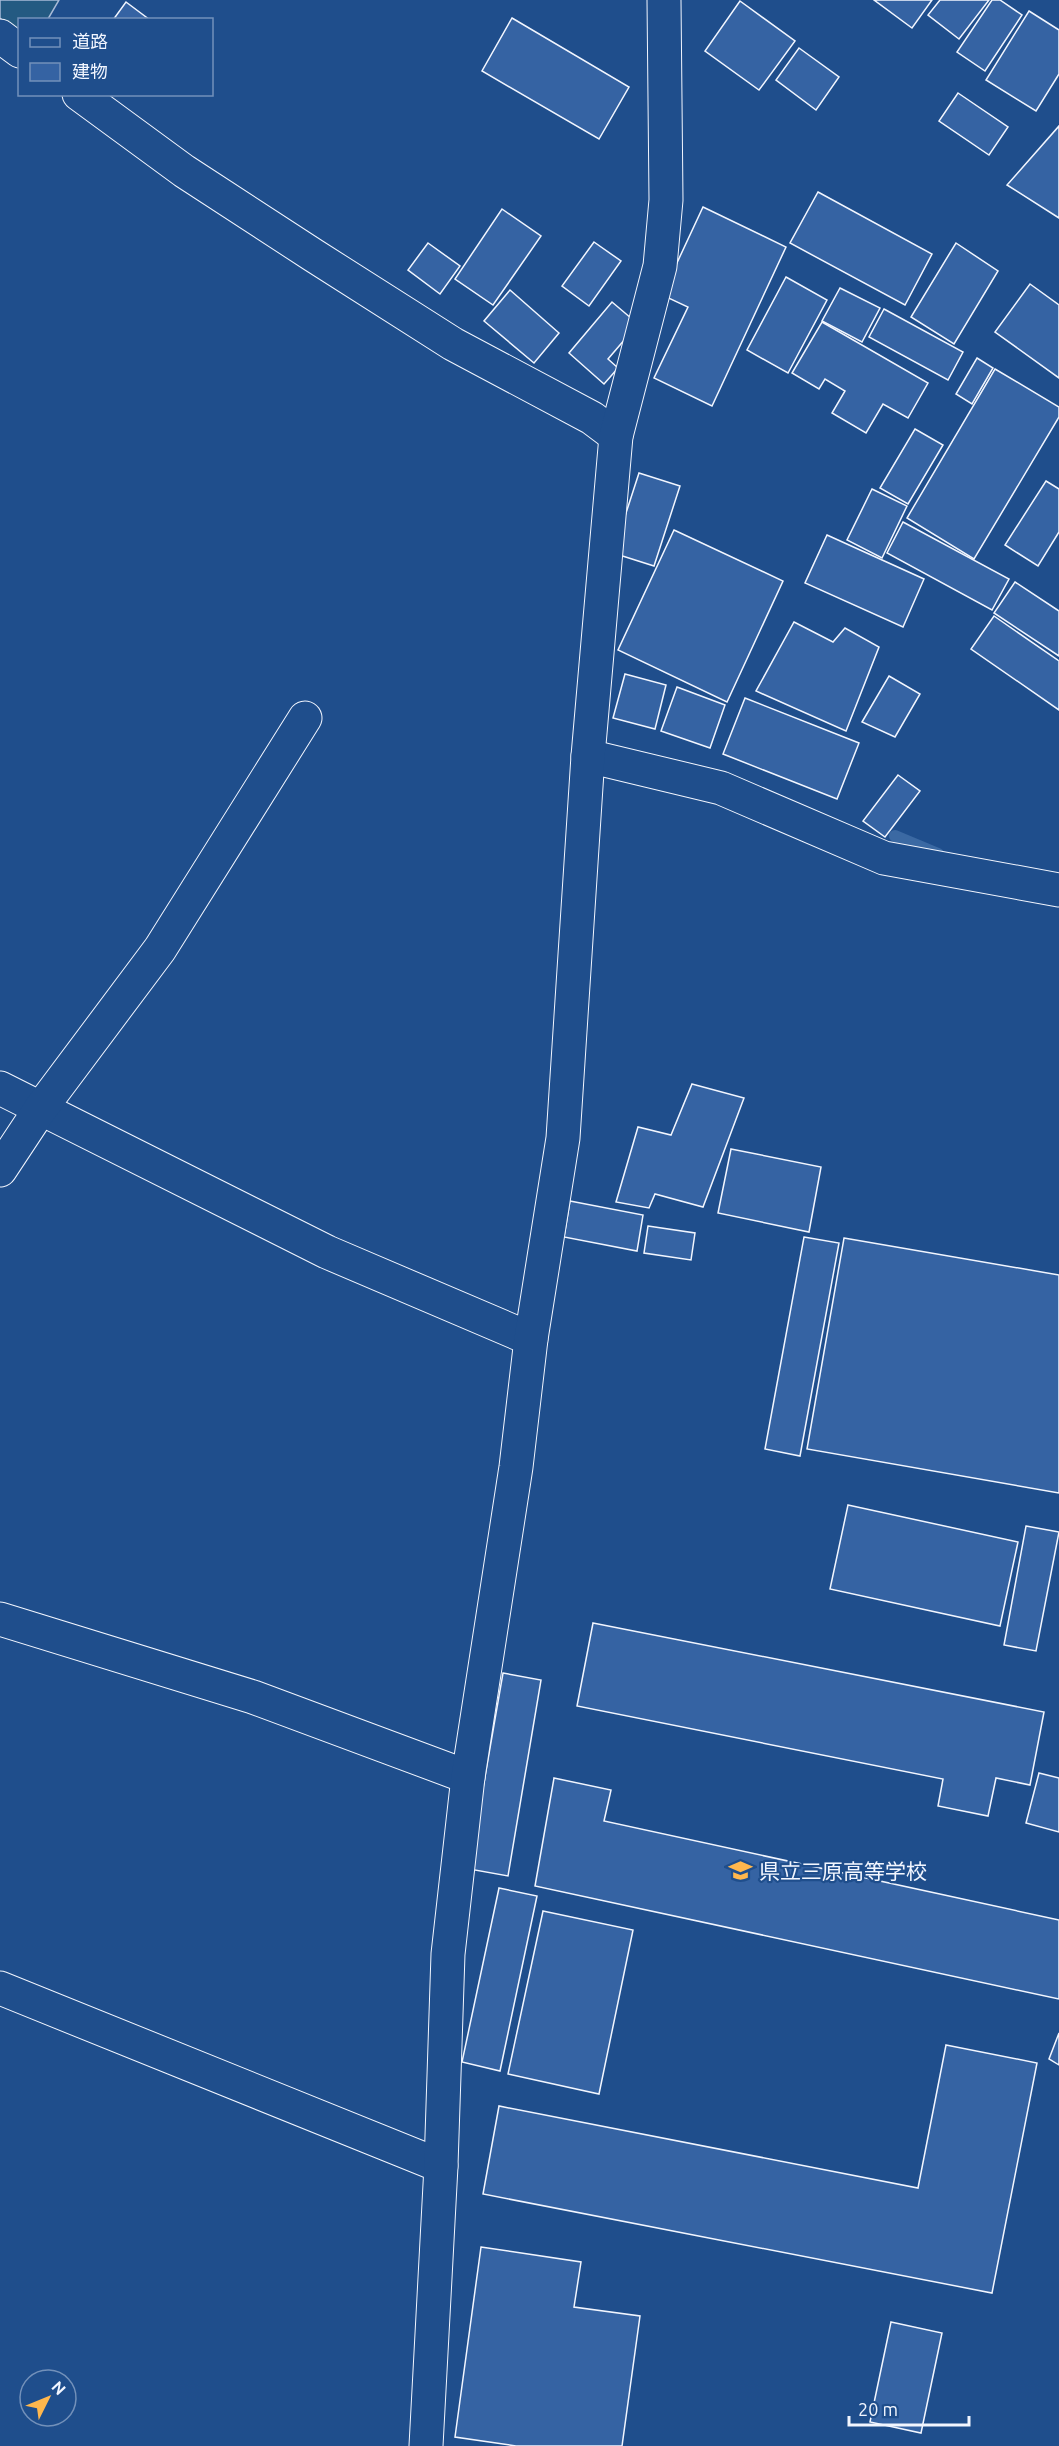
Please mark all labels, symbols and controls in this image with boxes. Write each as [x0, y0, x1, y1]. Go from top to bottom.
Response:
legend [18, 18, 213, 96]
text: 道路 [72, 31, 108, 51]
text: 建物 [72, 61, 108, 81]
school or university icon: 県立三原高等学校 [728, 1858, 754, 1884]
place label: 県立三原高等学校 [759, 1859, 927, 1883]
north arrow [18, 2368, 78, 2428]
text: N [48, 2377, 70, 2398]
scale bar [849, 2389, 969, 2427]
text: 20 m [858, 2399, 898, 2419]

